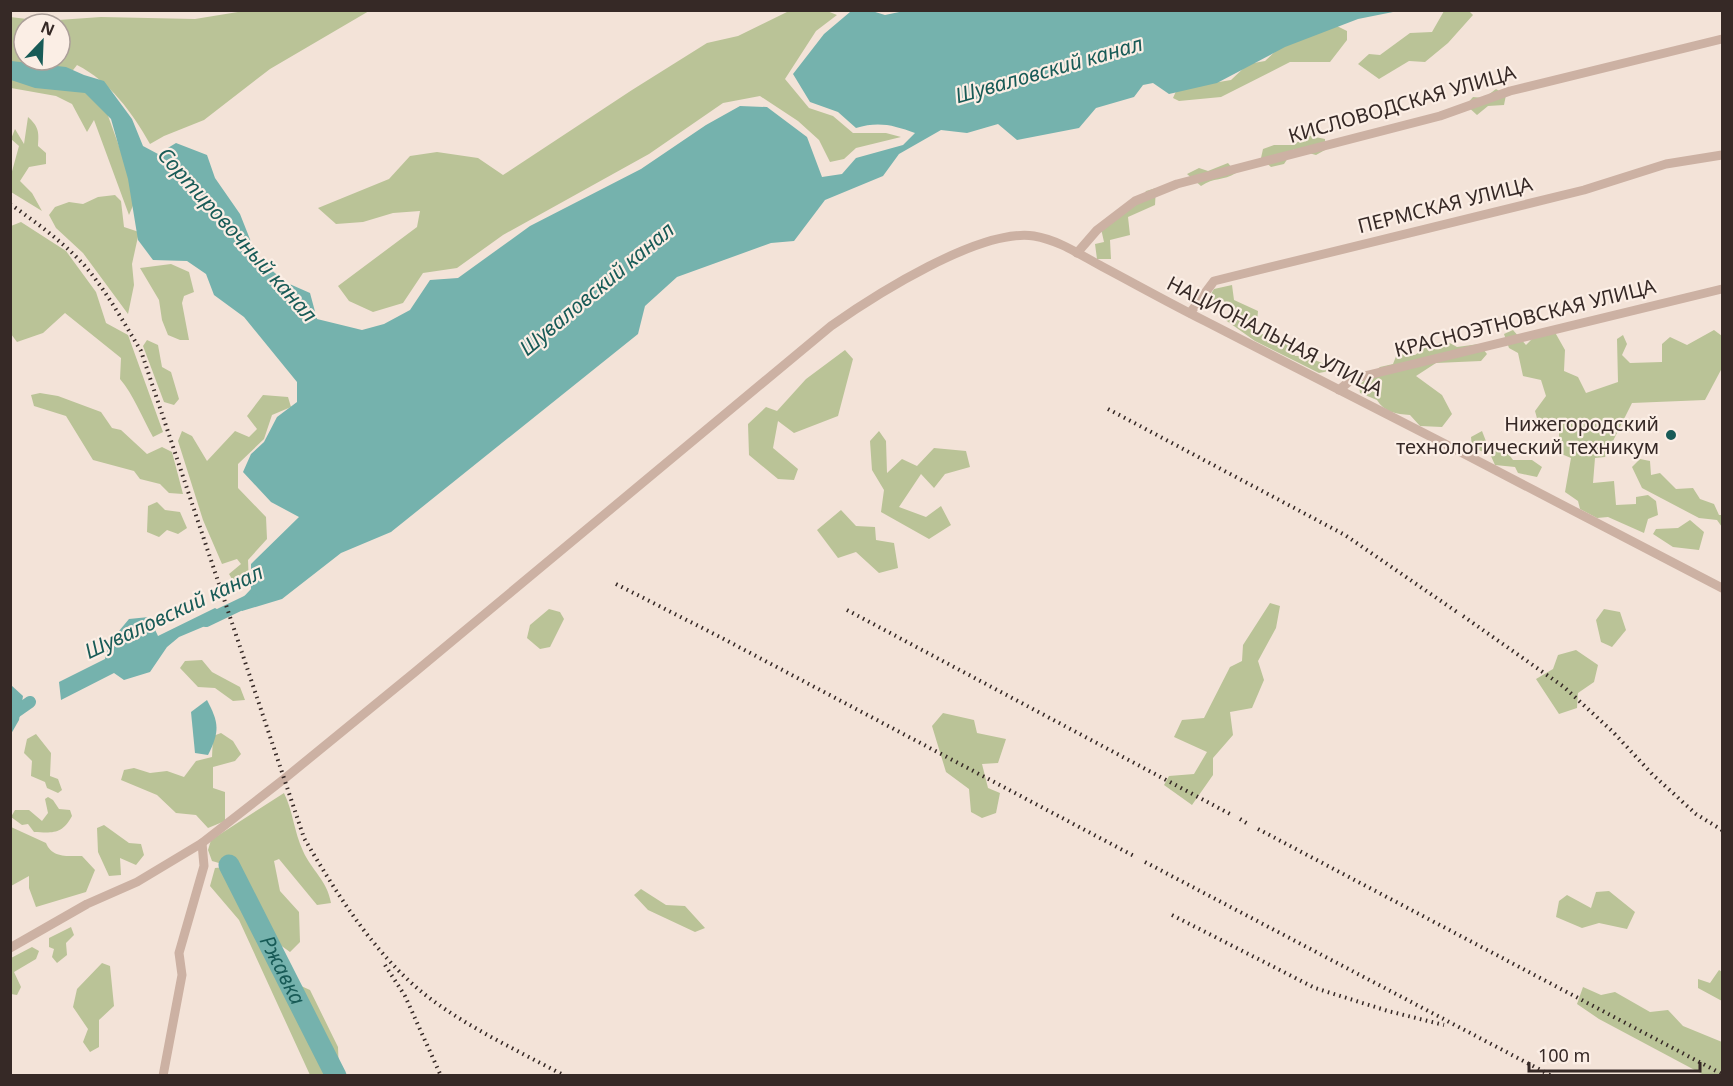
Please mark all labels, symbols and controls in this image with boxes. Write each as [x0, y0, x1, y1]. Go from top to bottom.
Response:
north arrow [12, 12, 72, 72]
text: N [38, 16, 58, 41]
water label: Шуваловский канал [952, 29, 1146, 109]
street label: КИСЛОВОДСКАЯ УЛИЦА [1285, 58, 1519, 149]
water label: Сортировочный канал [152, 141, 324, 328]
street label: ПЕРМСКАЯ УЛИЦА [1355, 170, 1535, 239]
water label: Шуваловский канал [513, 215, 680, 361]
street label: НАЦИОНАЛЬНАЯ УЛИЦА [1163, 269, 1388, 402]
street label: КРАСНОЭТНОВСКАЯ УЛИЦА [1391, 272, 1659, 363]
place label: Нижегородский технологический техникум [1396, 410, 1659, 460]
marker: Нижегородский технологический техникум [1664, 428, 1678, 442]
water label: Шуваловский канал [80, 557, 268, 665]
water label: Ржавка [254, 930, 313, 1009]
scale bar [1529, 1035, 1700, 1073]
text: 100 m [1538, 1043, 1590, 1067]

